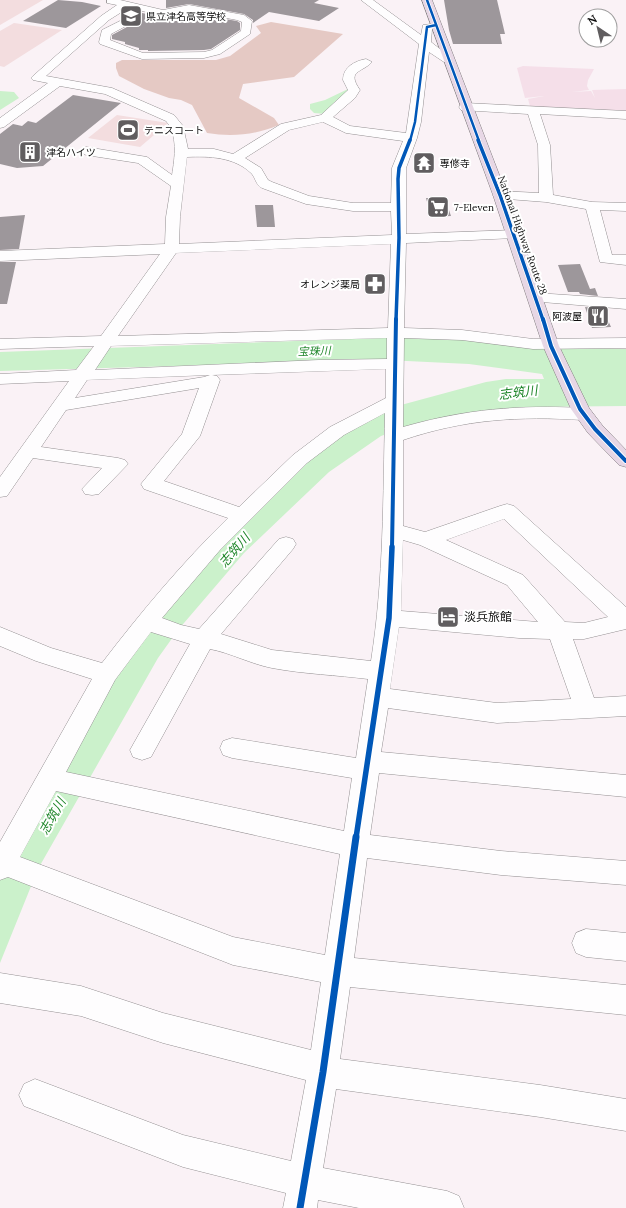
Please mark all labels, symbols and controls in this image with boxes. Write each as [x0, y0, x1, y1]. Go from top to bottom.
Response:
school or university icon: 県立津名高等学校 [118, 3, 144, 29]
north arrow [578, 8, 618, 48]
place label: 県立津名高等学校 [146, 10, 226, 23]
text: N [585, 11, 600, 28]
sports icon: テニスコート [115, 117, 141, 143]
place label: テニスコート [144, 124, 204, 137]
building icon: 津名ハイツ [17, 139, 43, 165]
place label: 津名ハイツ [46, 146, 96, 159]
temple icon: 専修寺 [411, 150, 437, 176]
place label: 専修寺 [440, 157, 470, 170]
street label: National Highway Route 28 [495, 174, 550, 297]
supermarket icon: 7-Eleven [425, 194, 451, 220]
place label: 7-Eleven [454, 201, 494, 214]
pharmacy icon: オレンジ薬局 [362, 271, 388, 297]
place label: オレンジ薬局 [300, 278, 360, 291]
restaurant icon: 阿波屋 [585, 303, 611, 329]
place label: 阿波屋 [552, 310, 582, 323]
water label: 宝珠川 [297, 343, 332, 359]
water label: 志筑川 [498, 381, 540, 403]
water label: 志筑川 [215, 529, 255, 571]
hotel icon: 淡兵旅館 [435, 604, 461, 630]
place label: 淡兵旅館 [464, 609, 512, 624]
water label: 志筑川 [35, 793, 71, 837]

